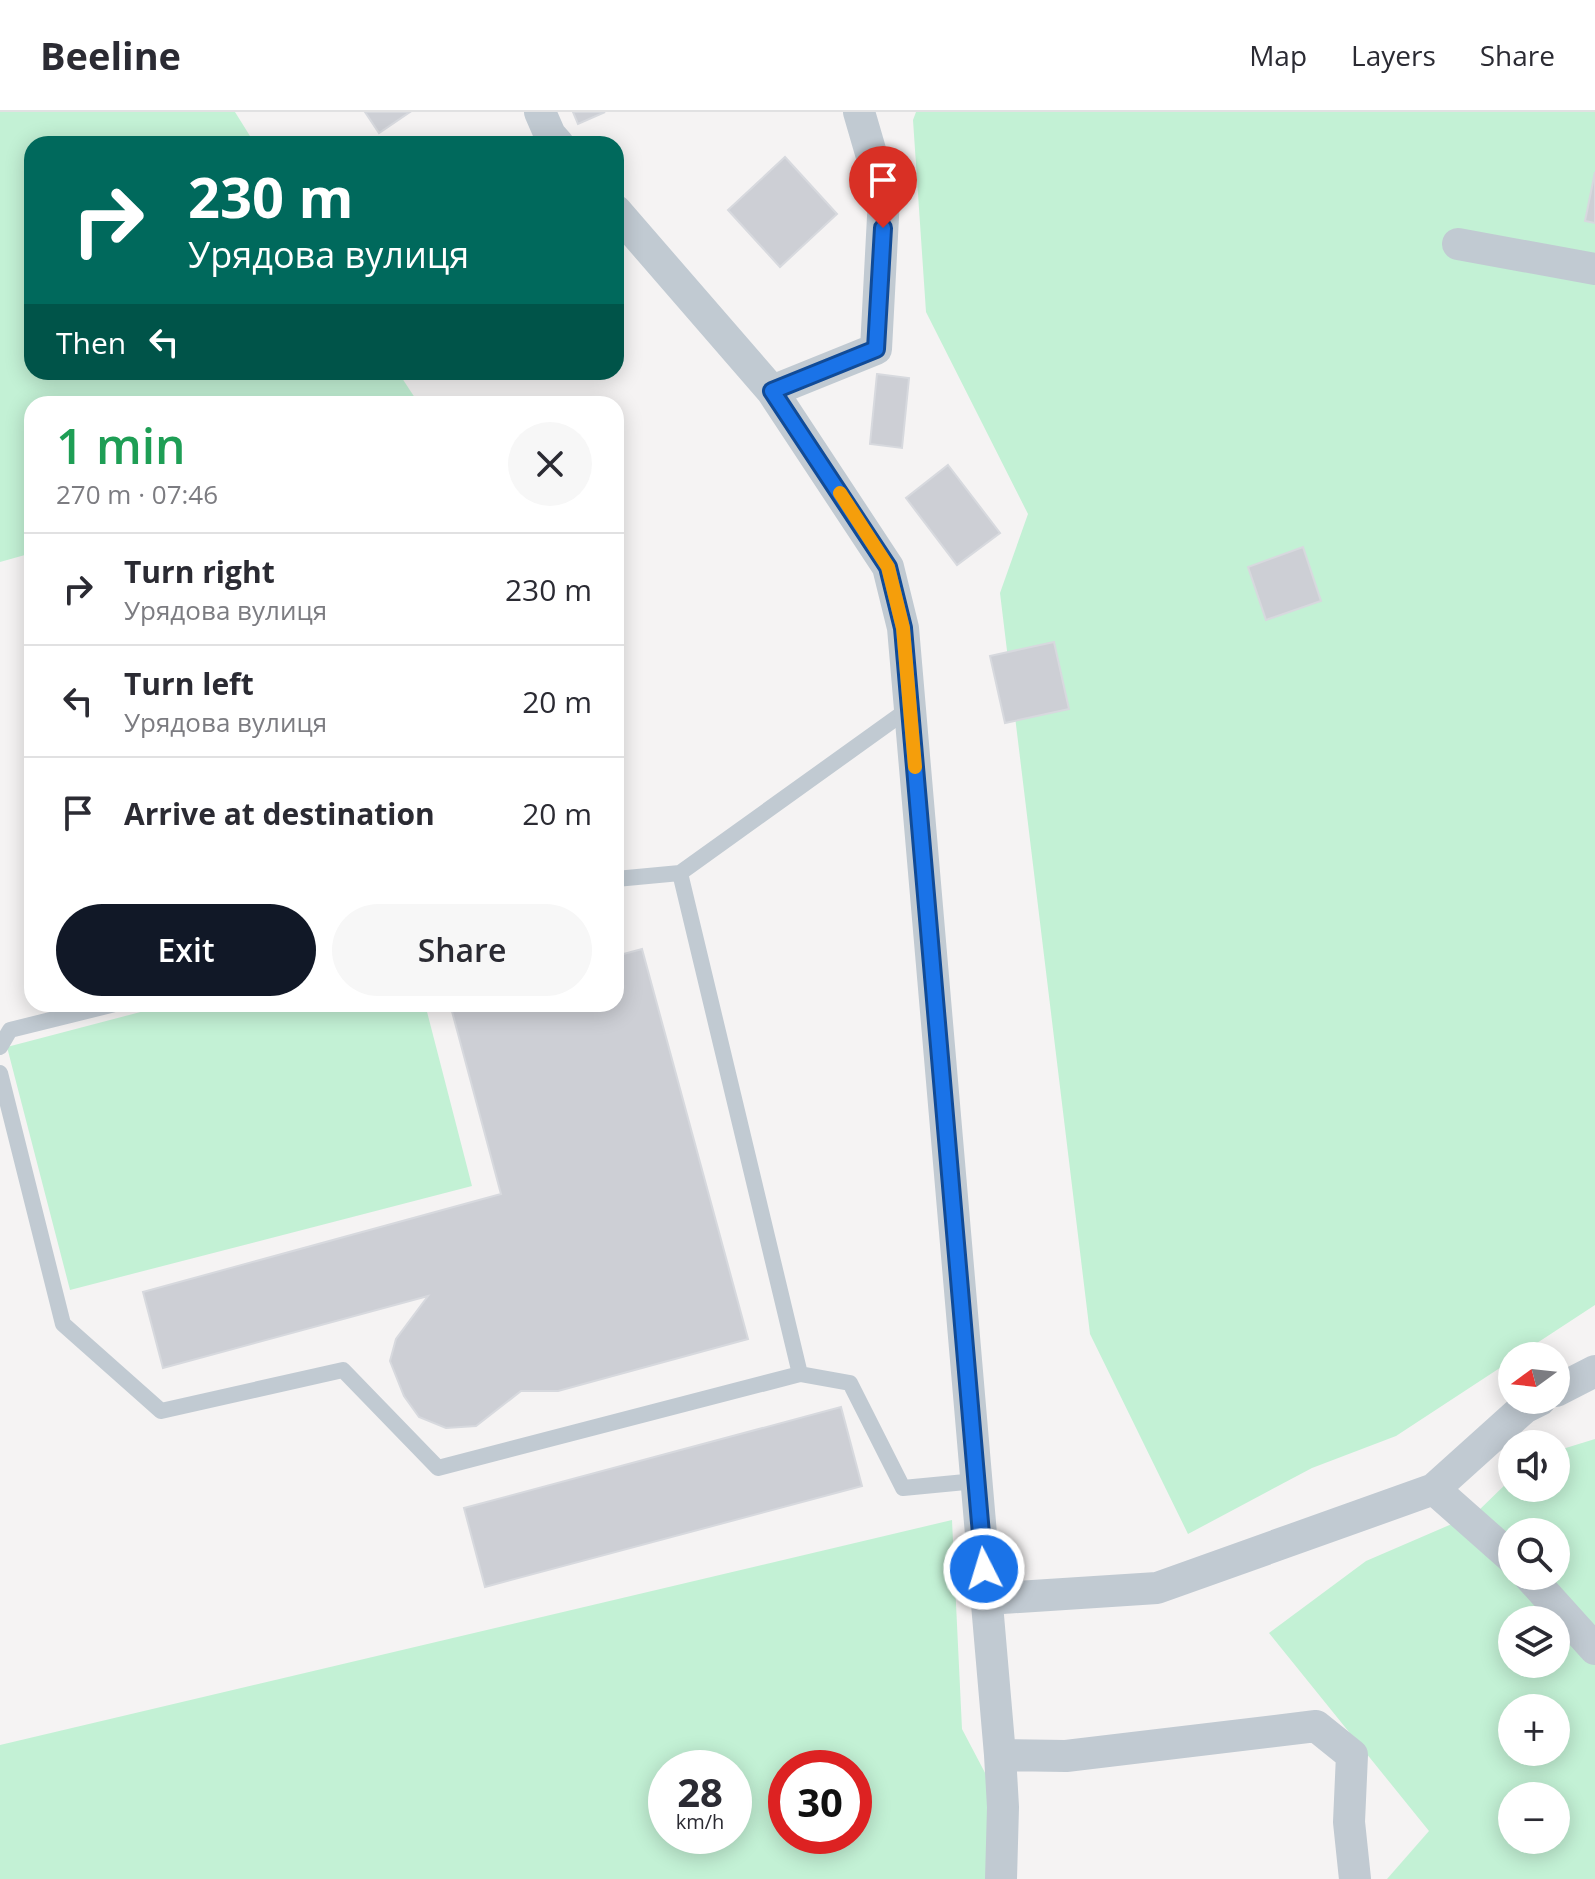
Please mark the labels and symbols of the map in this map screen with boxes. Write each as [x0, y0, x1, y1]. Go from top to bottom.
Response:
pin [849, 146, 917, 228]
north arrow [1498, 1342, 1570, 1414]
position arrow [942, 1527, 1026, 1611]
speed limit sign: 30 [768, 1750, 872, 1854]

